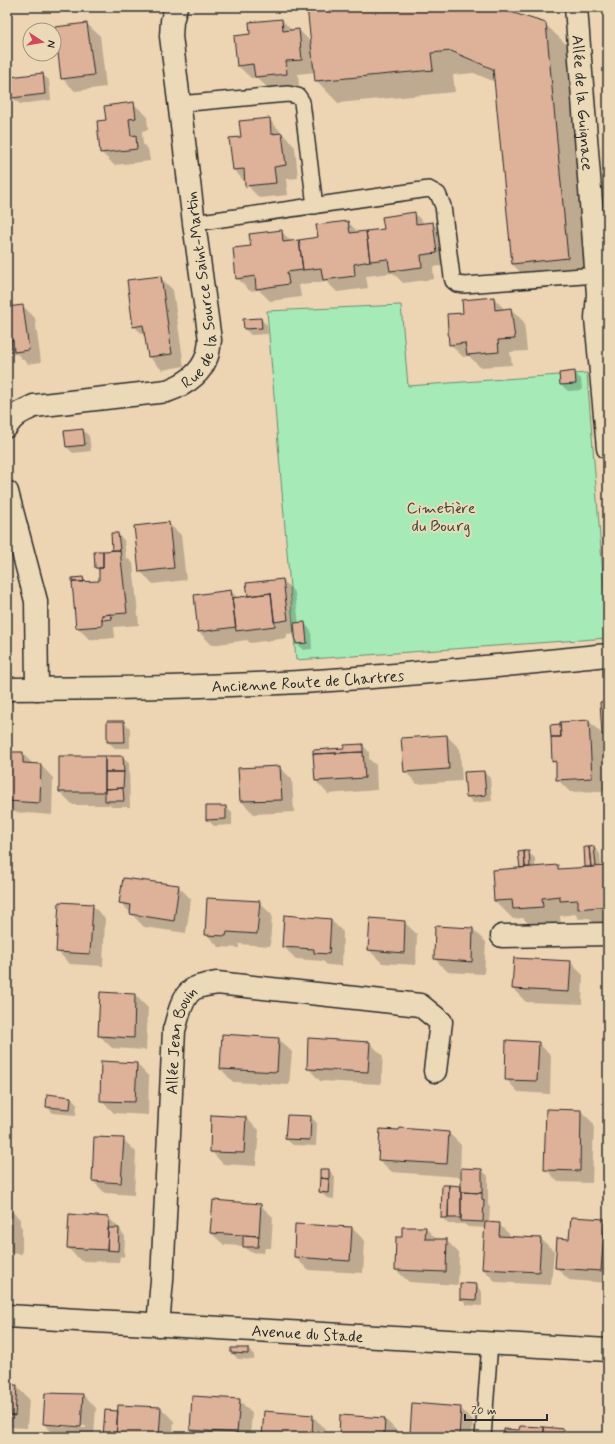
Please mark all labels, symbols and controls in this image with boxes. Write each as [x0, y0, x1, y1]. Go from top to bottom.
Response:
north arrow [22, 22, 62, 62]
street label: Allée de la Guignace [566, 34, 598, 172]
text: N [43, 39, 58, 49]
street label: Rue de la Source Saint-Martin [168, 184, 198, 388]
text: Rue de la Source Saint-Martin [178, 190, 222, 394]
park label: Cimetière du Bourg [406, 498, 476, 537]
street label: Ancienne Route de Chartres [211, 665, 405, 698]
street label: Allée Jean Bouin [162, 981, 202, 1095]
street label: Avenue du Stade [251, 1321, 364, 1348]
scale bar [465, 1396, 547, 1422]
text: 20 m [471, 1403, 497, 1419]

